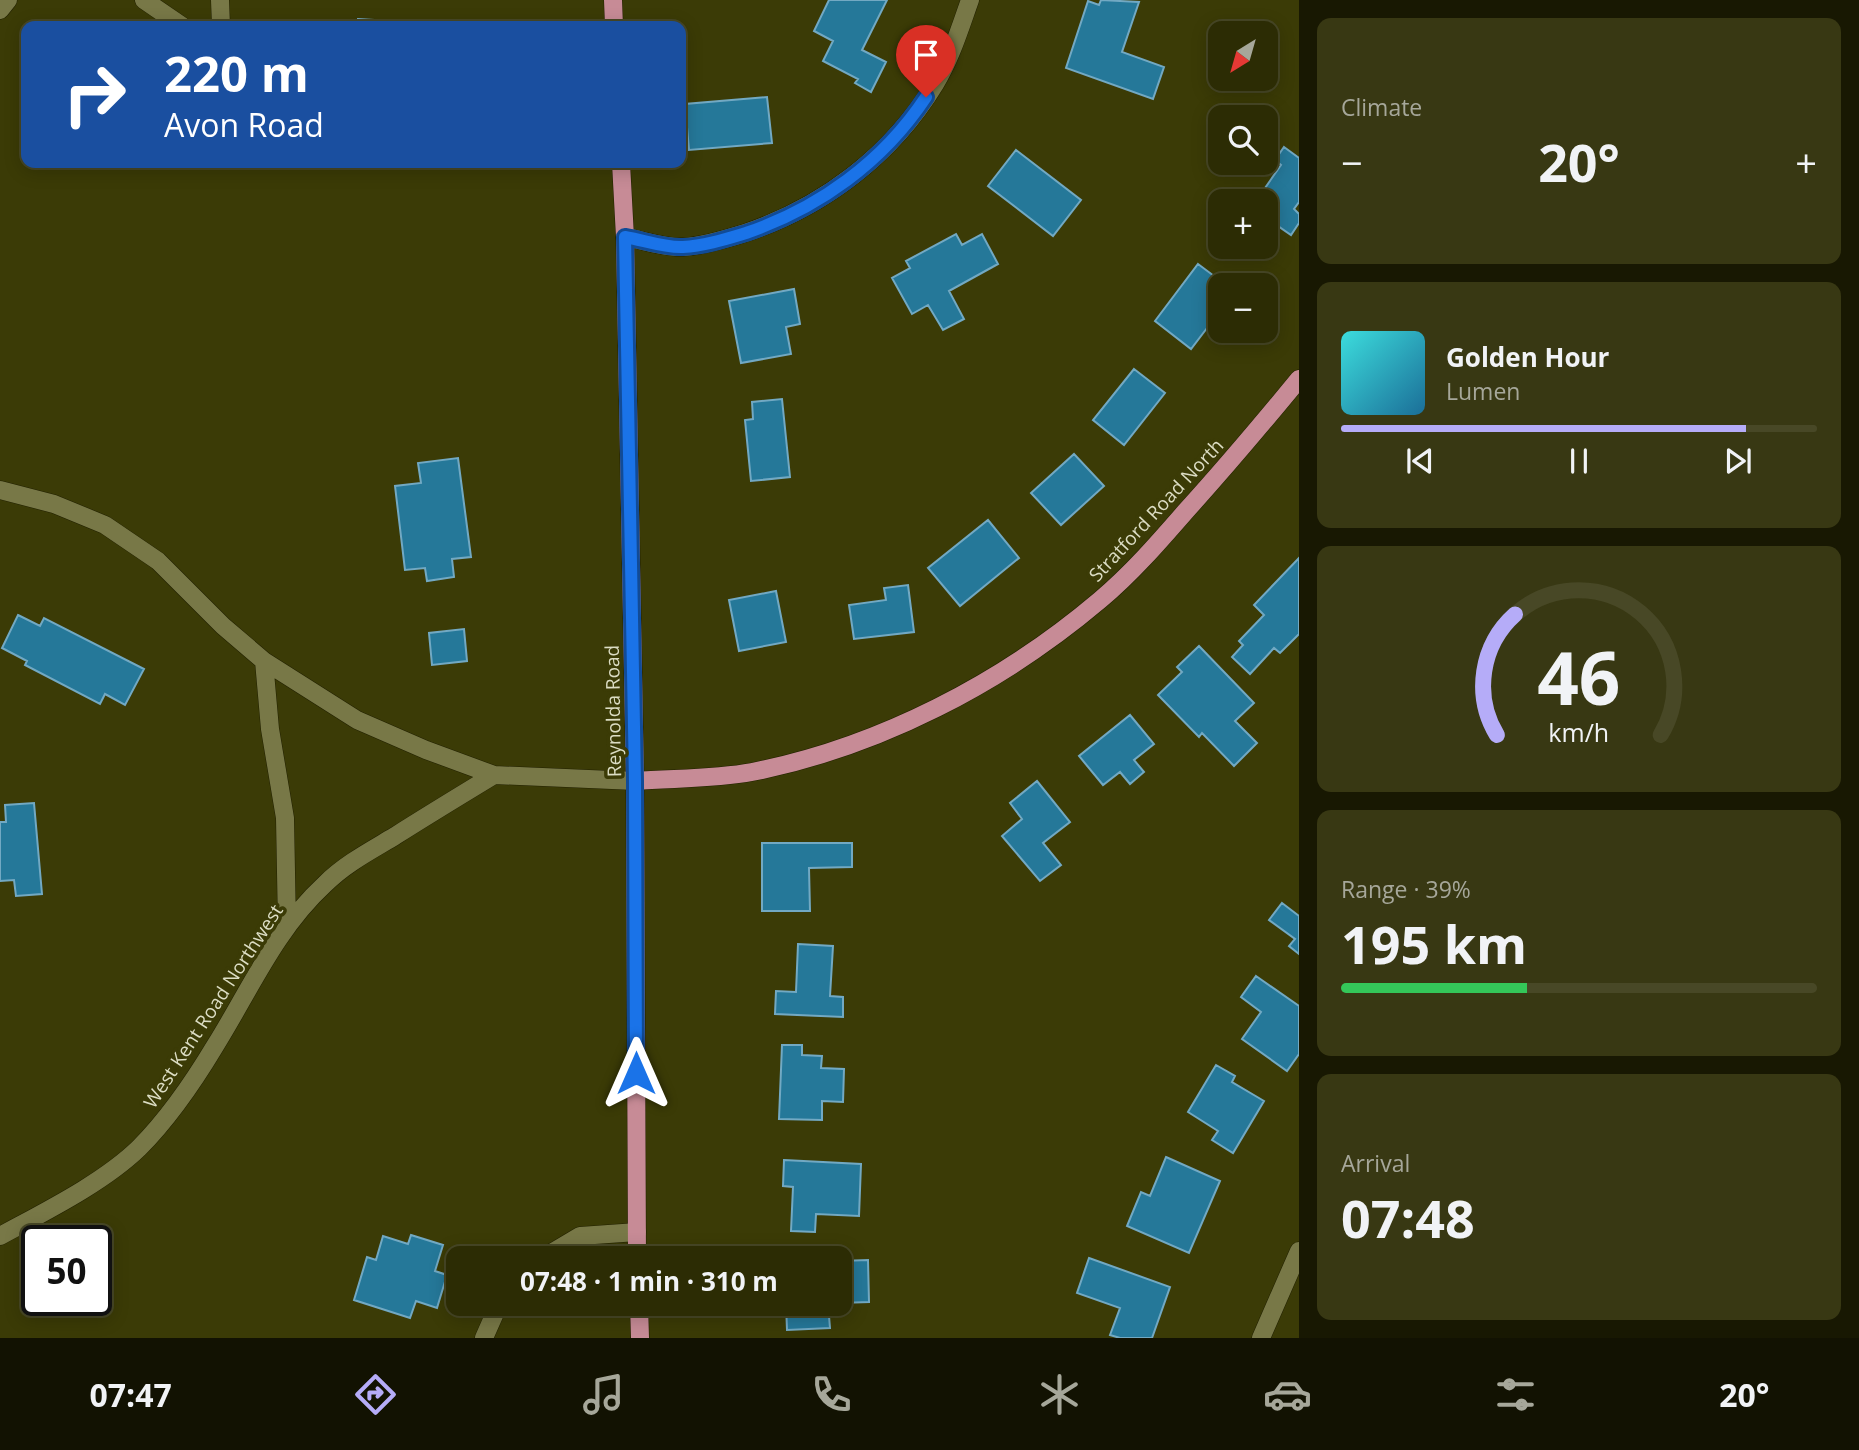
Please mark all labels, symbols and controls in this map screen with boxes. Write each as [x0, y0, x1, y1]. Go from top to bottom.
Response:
north arrow [1208, 21, 1278, 91]
map controls [1208, 21, 1278, 343]
pin [896, 25, 956, 97]
icon: arrive [907, 36, 945, 74]
text: 220 m [164, 40, 309, 106]
icon: right [49, 49, 140, 140]
text: Climate [1341, 91, 1422, 123]
text: Avon Road [164, 103, 324, 146]
button: search [1208, 105, 1278, 175]
text: 20° [1538, 126, 1620, 197]
text: − [1341, 136, 1363, 188]
text: + [1795, 136, 1817, 188]
button: + [1208, 189, 1278, 259]
button: − [1208, 273, 1278, 343]
text: Golden Hour [1446, 339, 1609, 375]
text: Lumen [1446, 375, 1520, 407]
street label: Stratford Road North [1083, 433, 1229, 587]
icon: previous [1401, 442, 1439, 480]
icon: pause [1560, 442, 1598, 480]
icon: next [1719, 442, 1757, 480]
text: 46 [1537, 627, 1621, 726]
street label: Reynolda Road [599, 645, 627, 777]
text: km/h [1549, 715, 1609, 749]
text: Range · 39% [1341, 873, 1471, 905]
street label: West Kent Road Northwest [137, 899, 289, 1113]
text: 195 km [1341, 908, 1527, 979]
position arrow [599, 1036, 673, 1110]
text: Arrival [1341, 1147, 1410, 1179]
text: 07:48 [1341, 1182, 1475, 1253]
speed limit sign: 50 [21, 1225, 112, 1316]
text: 07:48 · 1 min · 310 m [520, 1263, 778, 1299]
icon: directions [351, 1370, 400, 1419]
icon: music [579, 1370, 628, 1419]
icon: phone [807, 1370, 856, 1419]
icon: climate [1035, 1370, 1084, 1419]
icon: car [1263, 1370, 1312, 1419]
icon: filters [1491, 1370, 1540, 1419]
text: 07:47 [90, 1373, 172, 1416]
text: 20° [1719, 1373, 1769, 1416]

